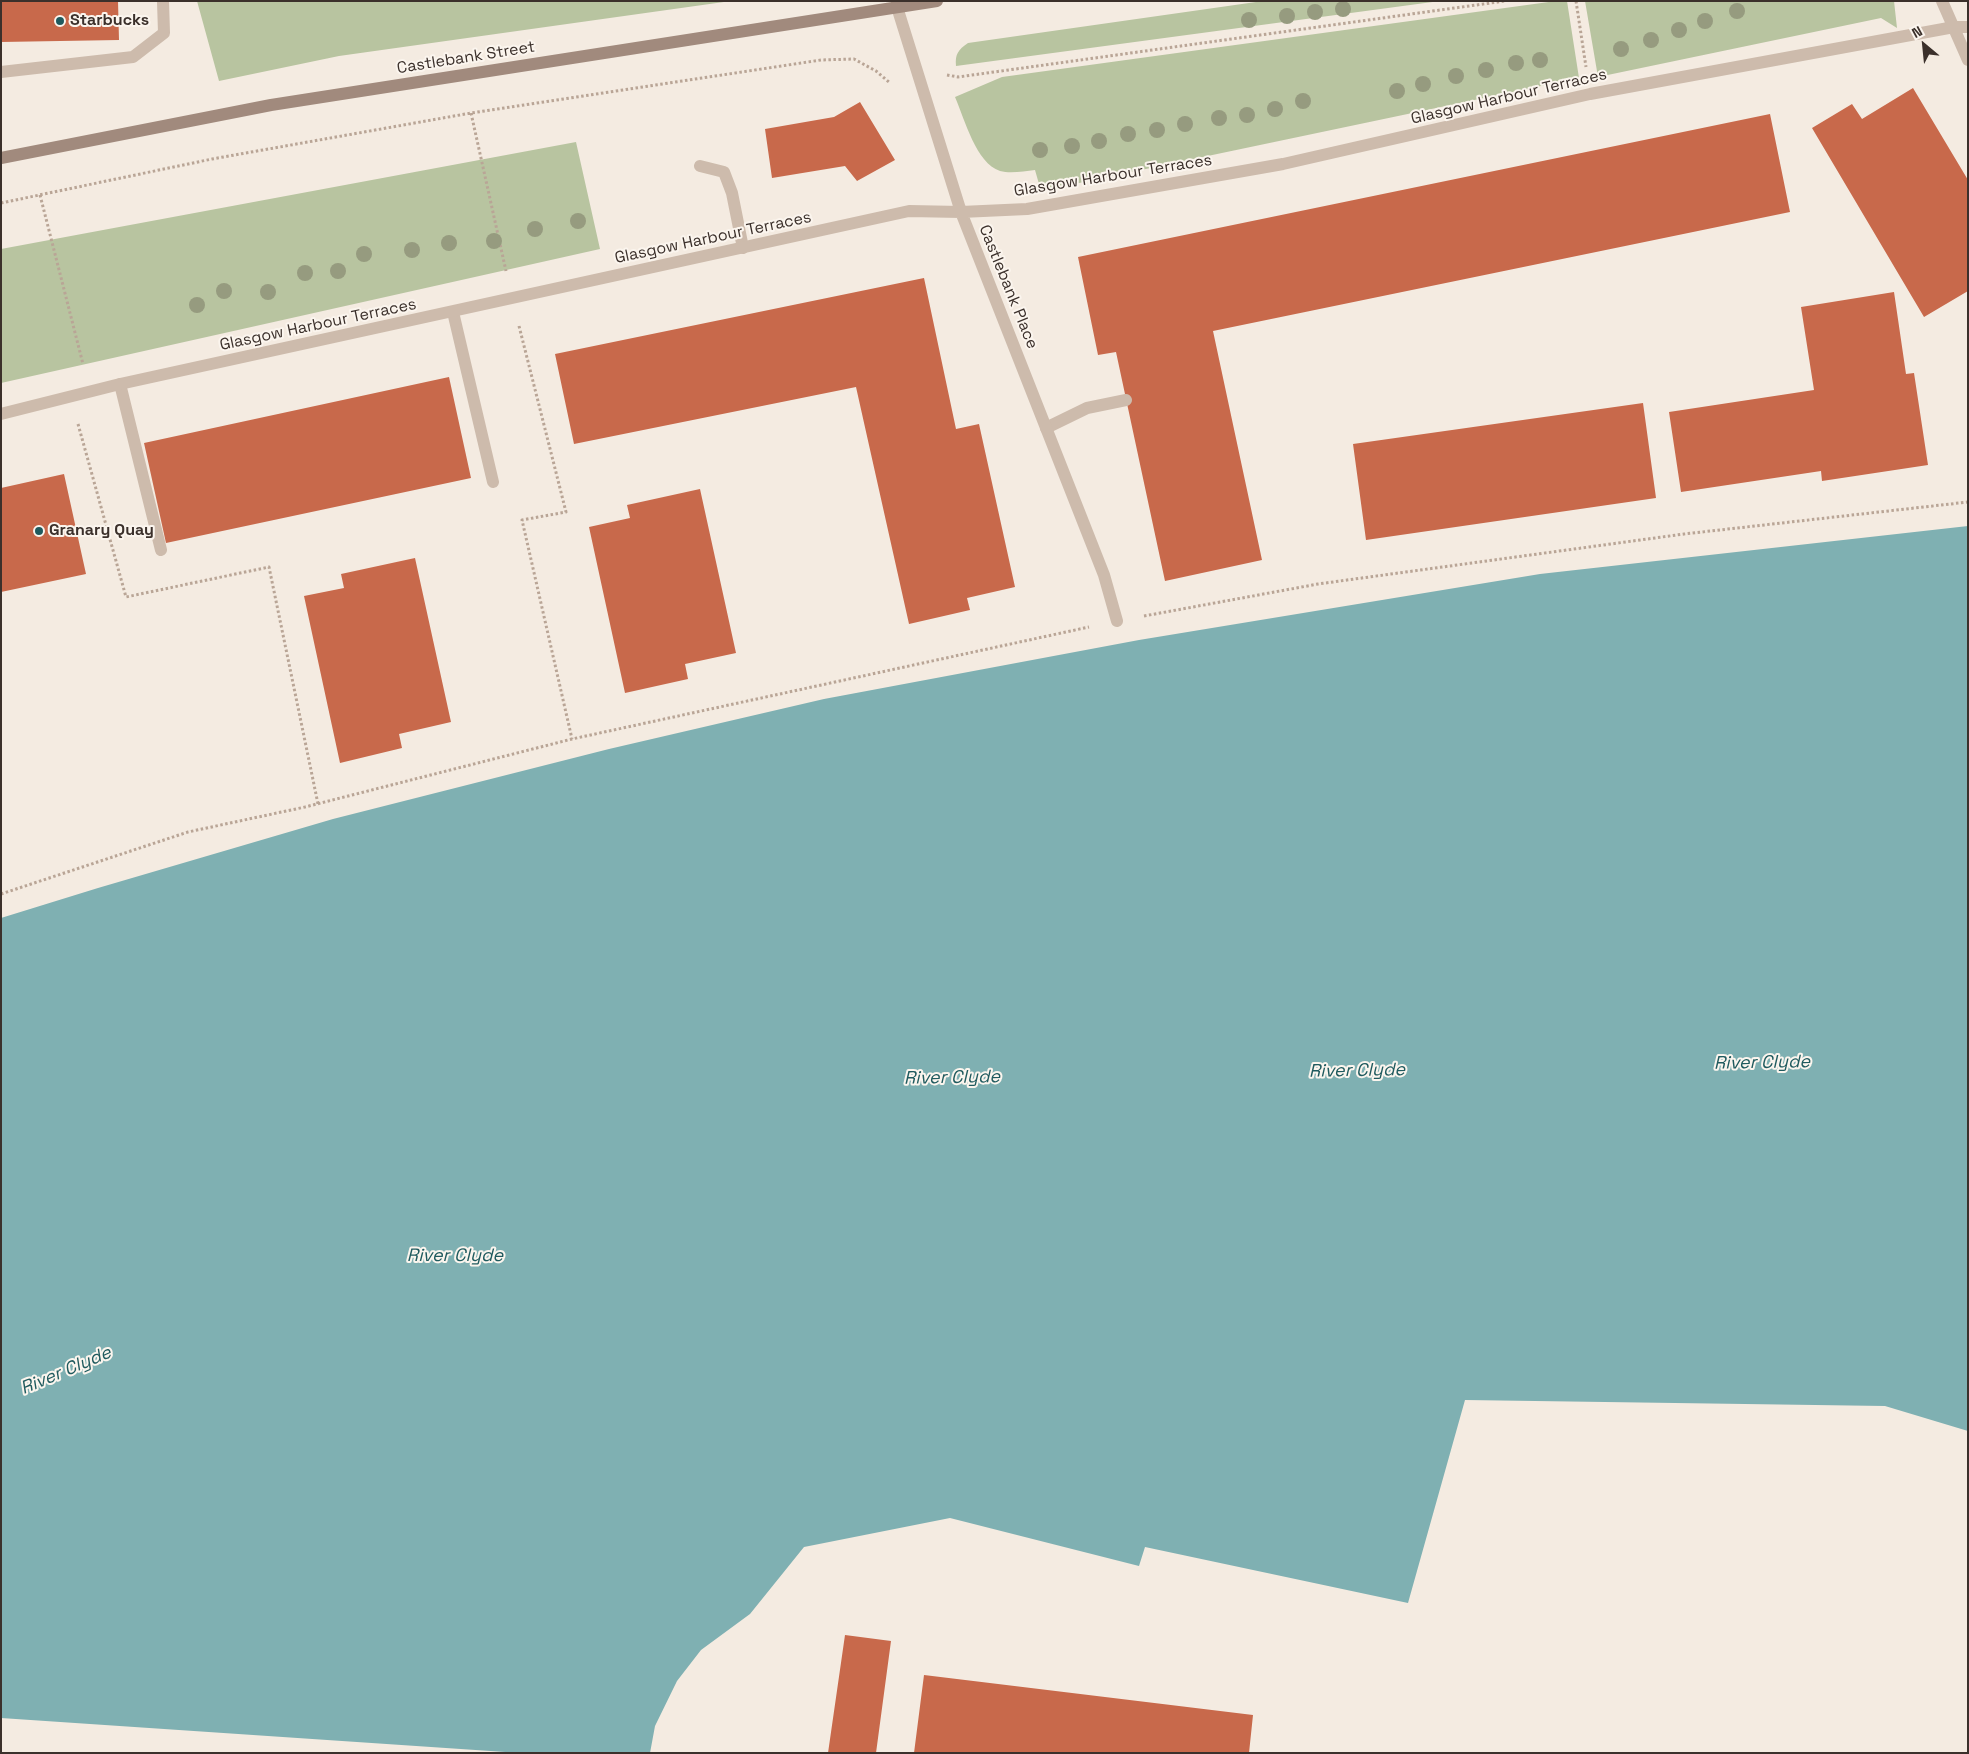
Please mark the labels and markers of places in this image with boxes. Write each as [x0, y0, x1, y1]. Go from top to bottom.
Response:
place label: Starbucks [70, 11, 149, 31]
marker: Starbucks [54, 15, 66, 27]
place label: Granary Quay [49, 521, 154, 541]
marker: Granary Quay [33, 525, 45, 537]

